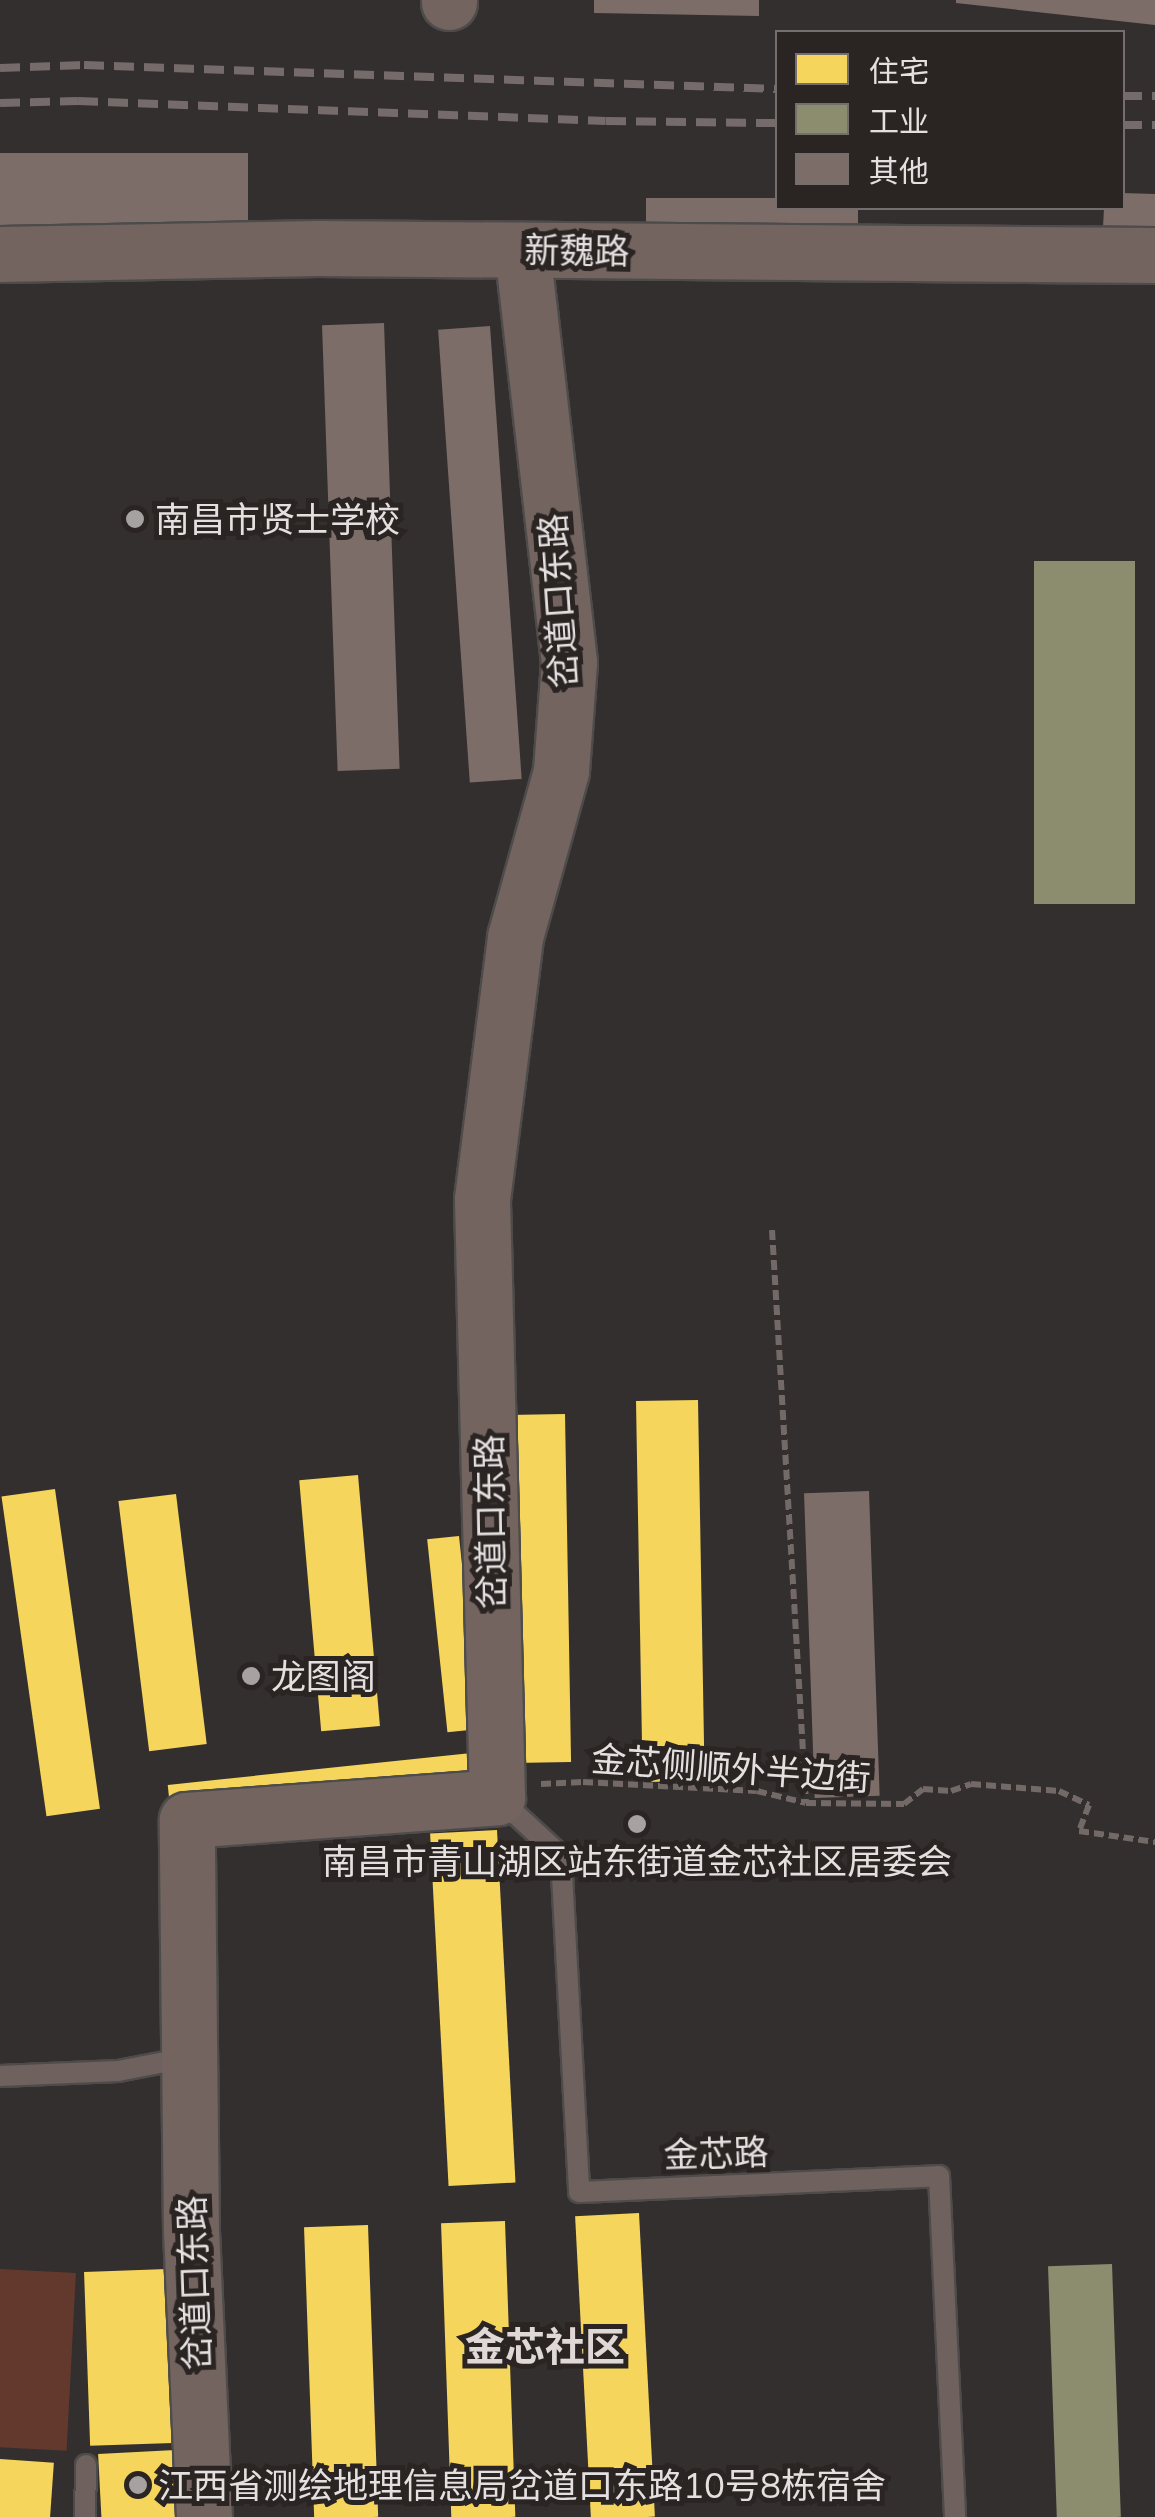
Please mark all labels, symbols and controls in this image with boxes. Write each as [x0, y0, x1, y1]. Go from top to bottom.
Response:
legend [775, 30, 1125, 210]
text: 住宅 [869, 52, 929, 90]
text: 工业 [869, 102, 929, 140]
text: 其他 [869, 152, 929, 190]
street label: 新魏路 [524, 228, 630, 272]
place label: 南昌市贤士学校 [155, 498, 400, 540]
marker: 南昌市贤士学校 [124, 508, 146, 530]
street label: 岔道口东路 [531, 512, 585, 690]
street label: 岔道口东路 [467, 1434, 513, 1610]
place label: 龙图阁 [271, 1655, 376, 1697]
marker: 龙图阁 [240, 1665, 262, 1687]
street label: 金芯侧顺外半边街 [590, 1737, 872, 1799]
marker: 南昌市青山湖区站东街道金芯社区居委会 [626, 1813, 648, 1835]
place label: 南昌市青山湖区站东街道金芯社区居委会 [322, 1840, 952, 1882]
street label: 金芯路 [663, 2130, 769, 2176]
street label: 岔道口东路 [170, 2195, 218, 2371]
district label: 金芯社区 [465, 2322, 625, 2370]
place label: 江西省测绘地理信息局岔道口东路10号8栋宿舍 [158, 2464, 886, 2506]
marker: 江西省测绘地理信息局岔道口东路10号8栋宿舍 [127, 2474, 149, 2496]

